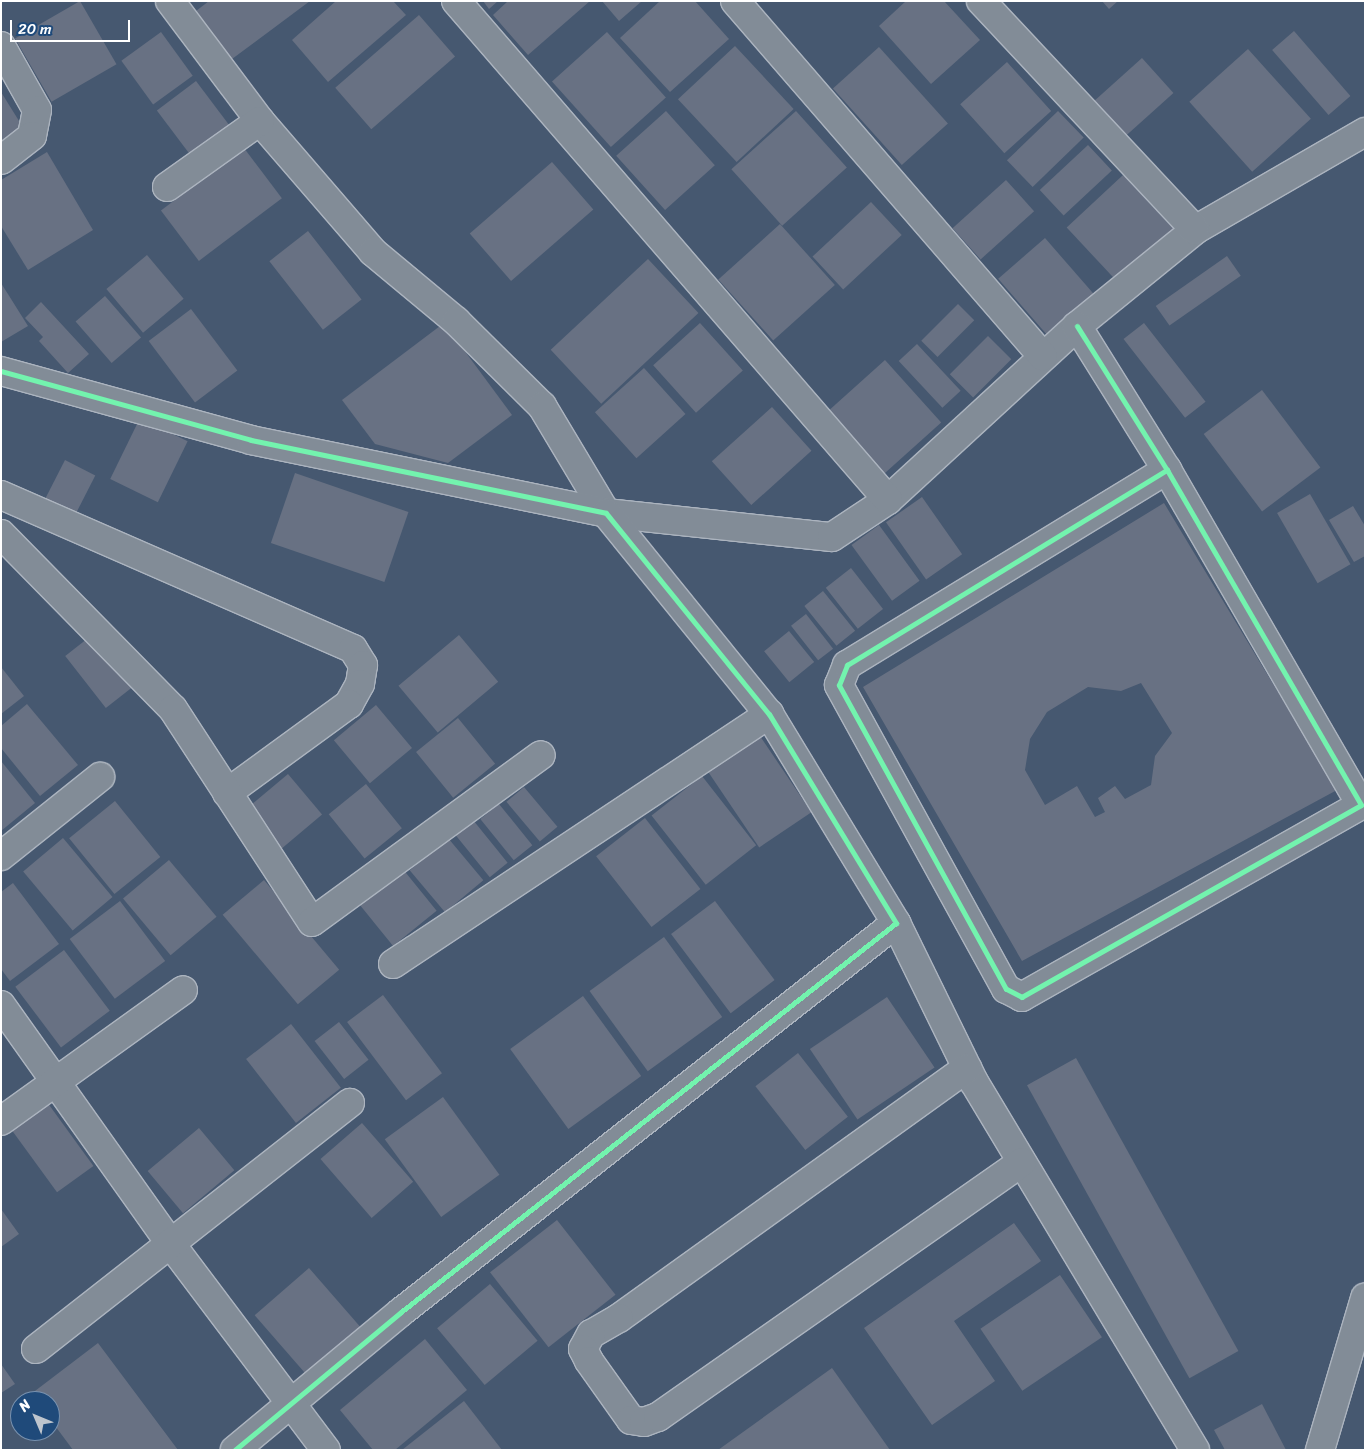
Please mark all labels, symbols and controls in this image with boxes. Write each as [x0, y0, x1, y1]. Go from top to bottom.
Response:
scale bar [12, 10, 132, 42]
text: 20 m [18, 16, 52, 42]
north arrow [10, 1391, 60, 1441]
text: N [12, 1393, 37, 1418]

